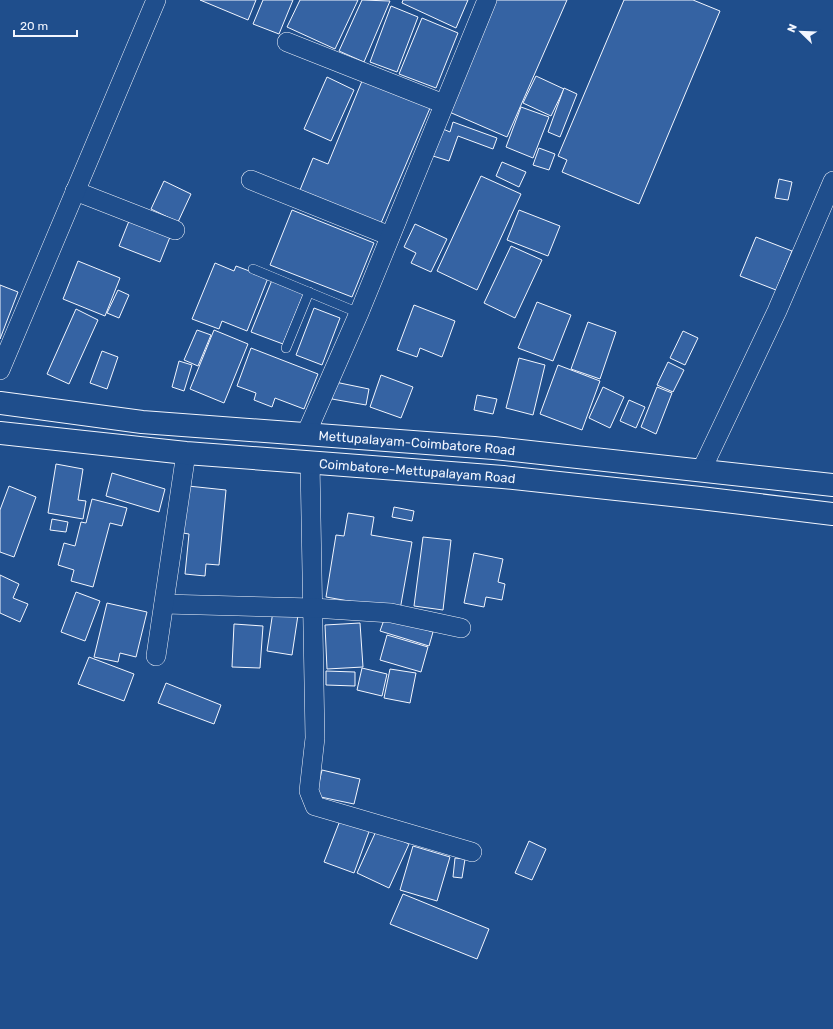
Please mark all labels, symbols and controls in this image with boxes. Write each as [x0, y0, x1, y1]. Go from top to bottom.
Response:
scale bar [14, 12, 77, 38]
north arrow [781, 12, 821, 52]
text: 20 m [20, 19, 48, 33]
text: N [785, 22, 800, 34]
street label: Mettupalayam-Coimbatore Road [318, 428, 516, 458]
street label: Coimbatore-Mettupalayam Road [318, 456, 516, 486]

